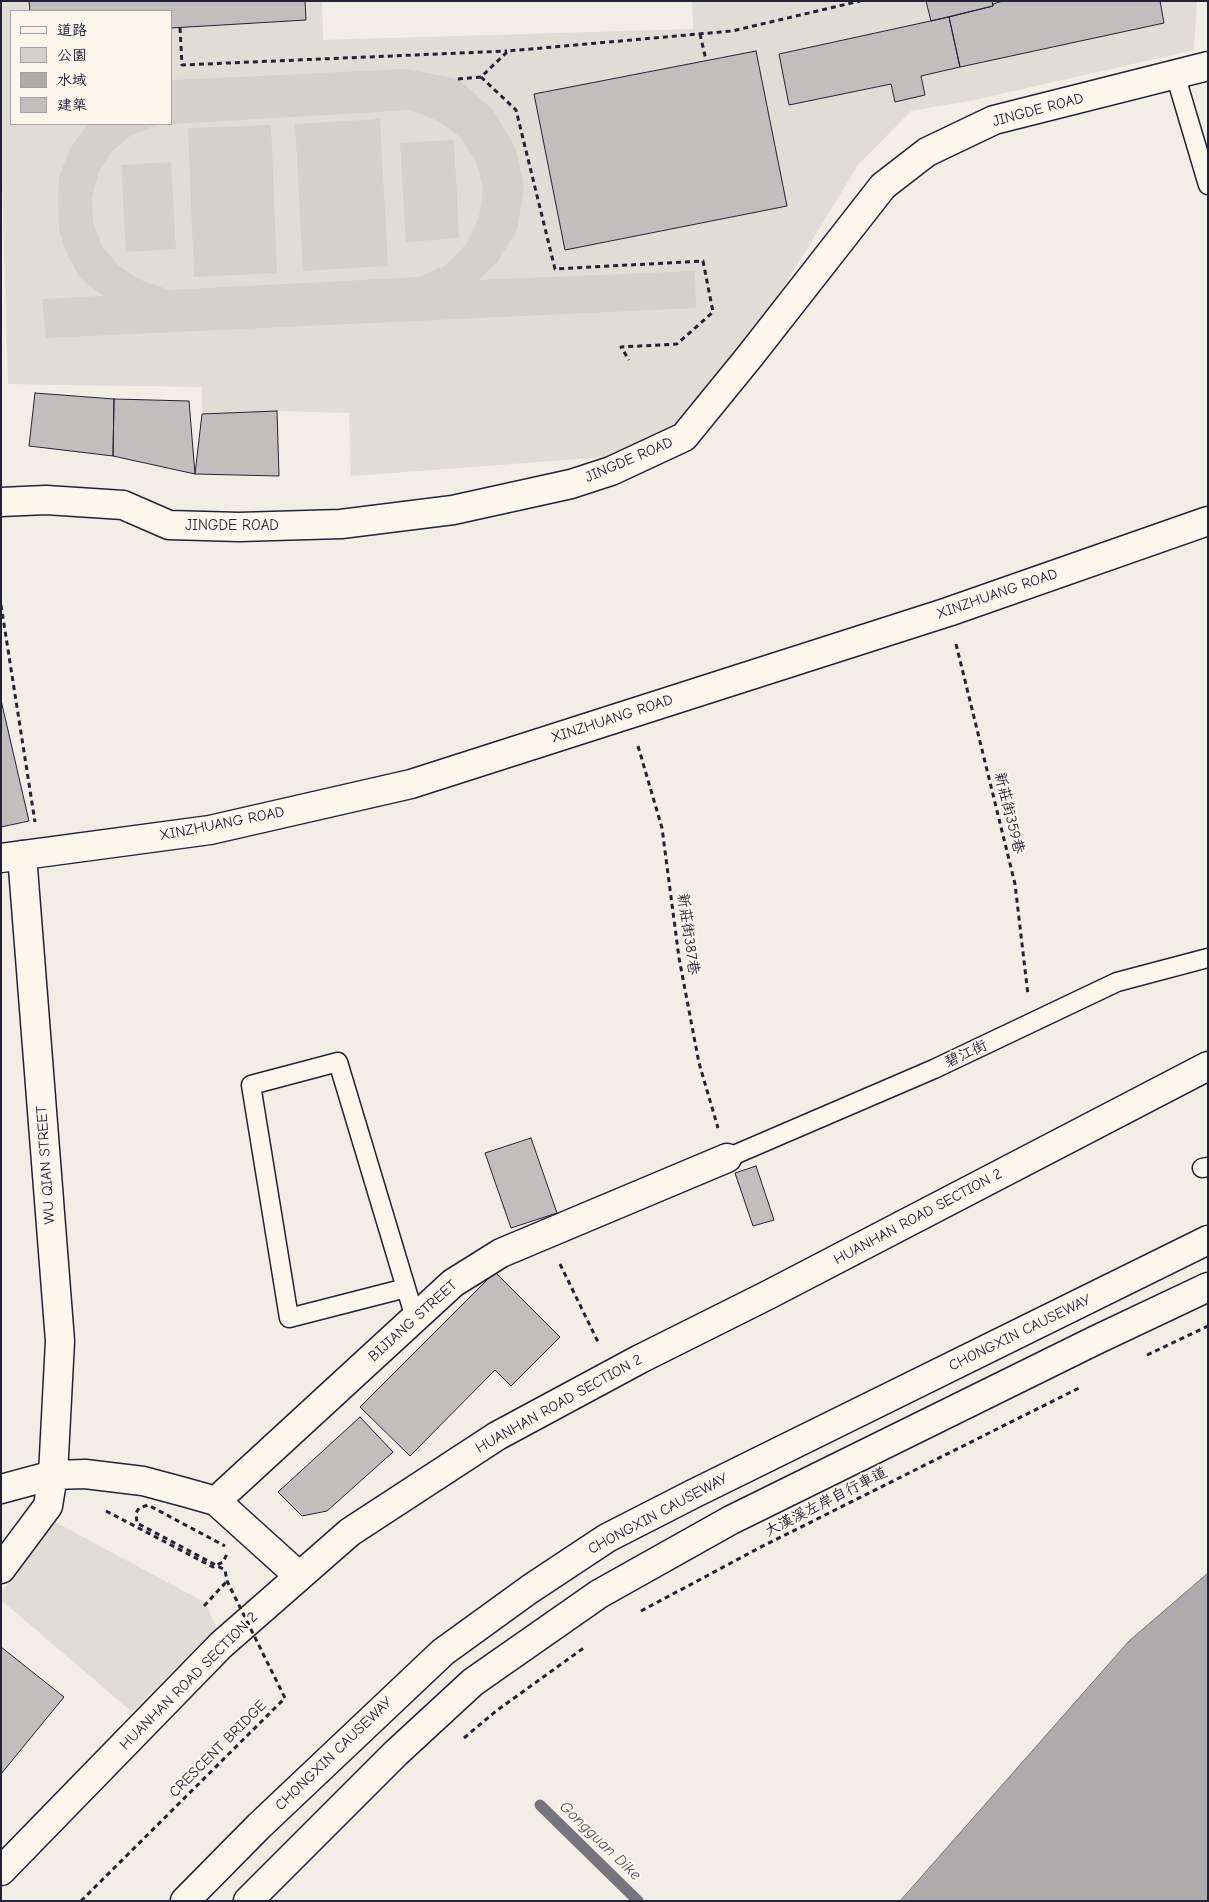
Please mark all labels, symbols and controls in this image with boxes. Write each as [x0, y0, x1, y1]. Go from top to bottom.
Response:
legend [10, 10, 172, 125]
text: 道路 [57, 21, 87, 39]
text: 公園 [57, 46, 87, 64]
text: 水域 [57, 71, 87, 89]
street label: JINGDE ROAD [990, 89, 1086, 131]
text: 建築 [57, 96, 87, 114]
street label: JINGDE ROAD [582, 433, 676, 487]
street label: JINGDE ROAD [185, 517, 279, 535]
street label: XINZHUANG ROAD [934, 565, 1060, 623]
street label: XINZHUANG ROAD [549, 691, 675, 747]
street label: 新莊街359巷 [990, 770, 1028, 856]
street label: XINZHUANG ROAD [158, 803, 286, 845]
street label: 新莊街387巷 [673, 892, 703, 976]
street label: 碧江街 [942, 1036, 990, 1072]
street label: WU QIAN STREET [33, 1105, 59, 1225]
street label: HUANHAN ROAD SECTION 2 [831, 1165, 1005, 1269]
street label: BIJIANG STREET [365, 1276, 461, 1366]
street label: CHONGXIN CAUSEWAY [946, 1291, 1094, 1375]
street label: HUANHAN ROAD SECTION 2 [473, 1351, 645, 1457]
street label: 大漢溪左岸自行車道 [762, 1463, 890, 1541]
street label: CHONGXIN CAUSEWAY [585, 1469, 731, 1559]
street label: HUANHAN ROAD SECTION 2 [116, 1608, 262, 1754]
street label: CHONGXIN CAUSEWAY [272, 1693, 396, 1815]
street label: CRESCENT BRIDGE [166, 1697, 270, 1801]
water label: Gongguan Dike [555, 1797, 645, 1885]

